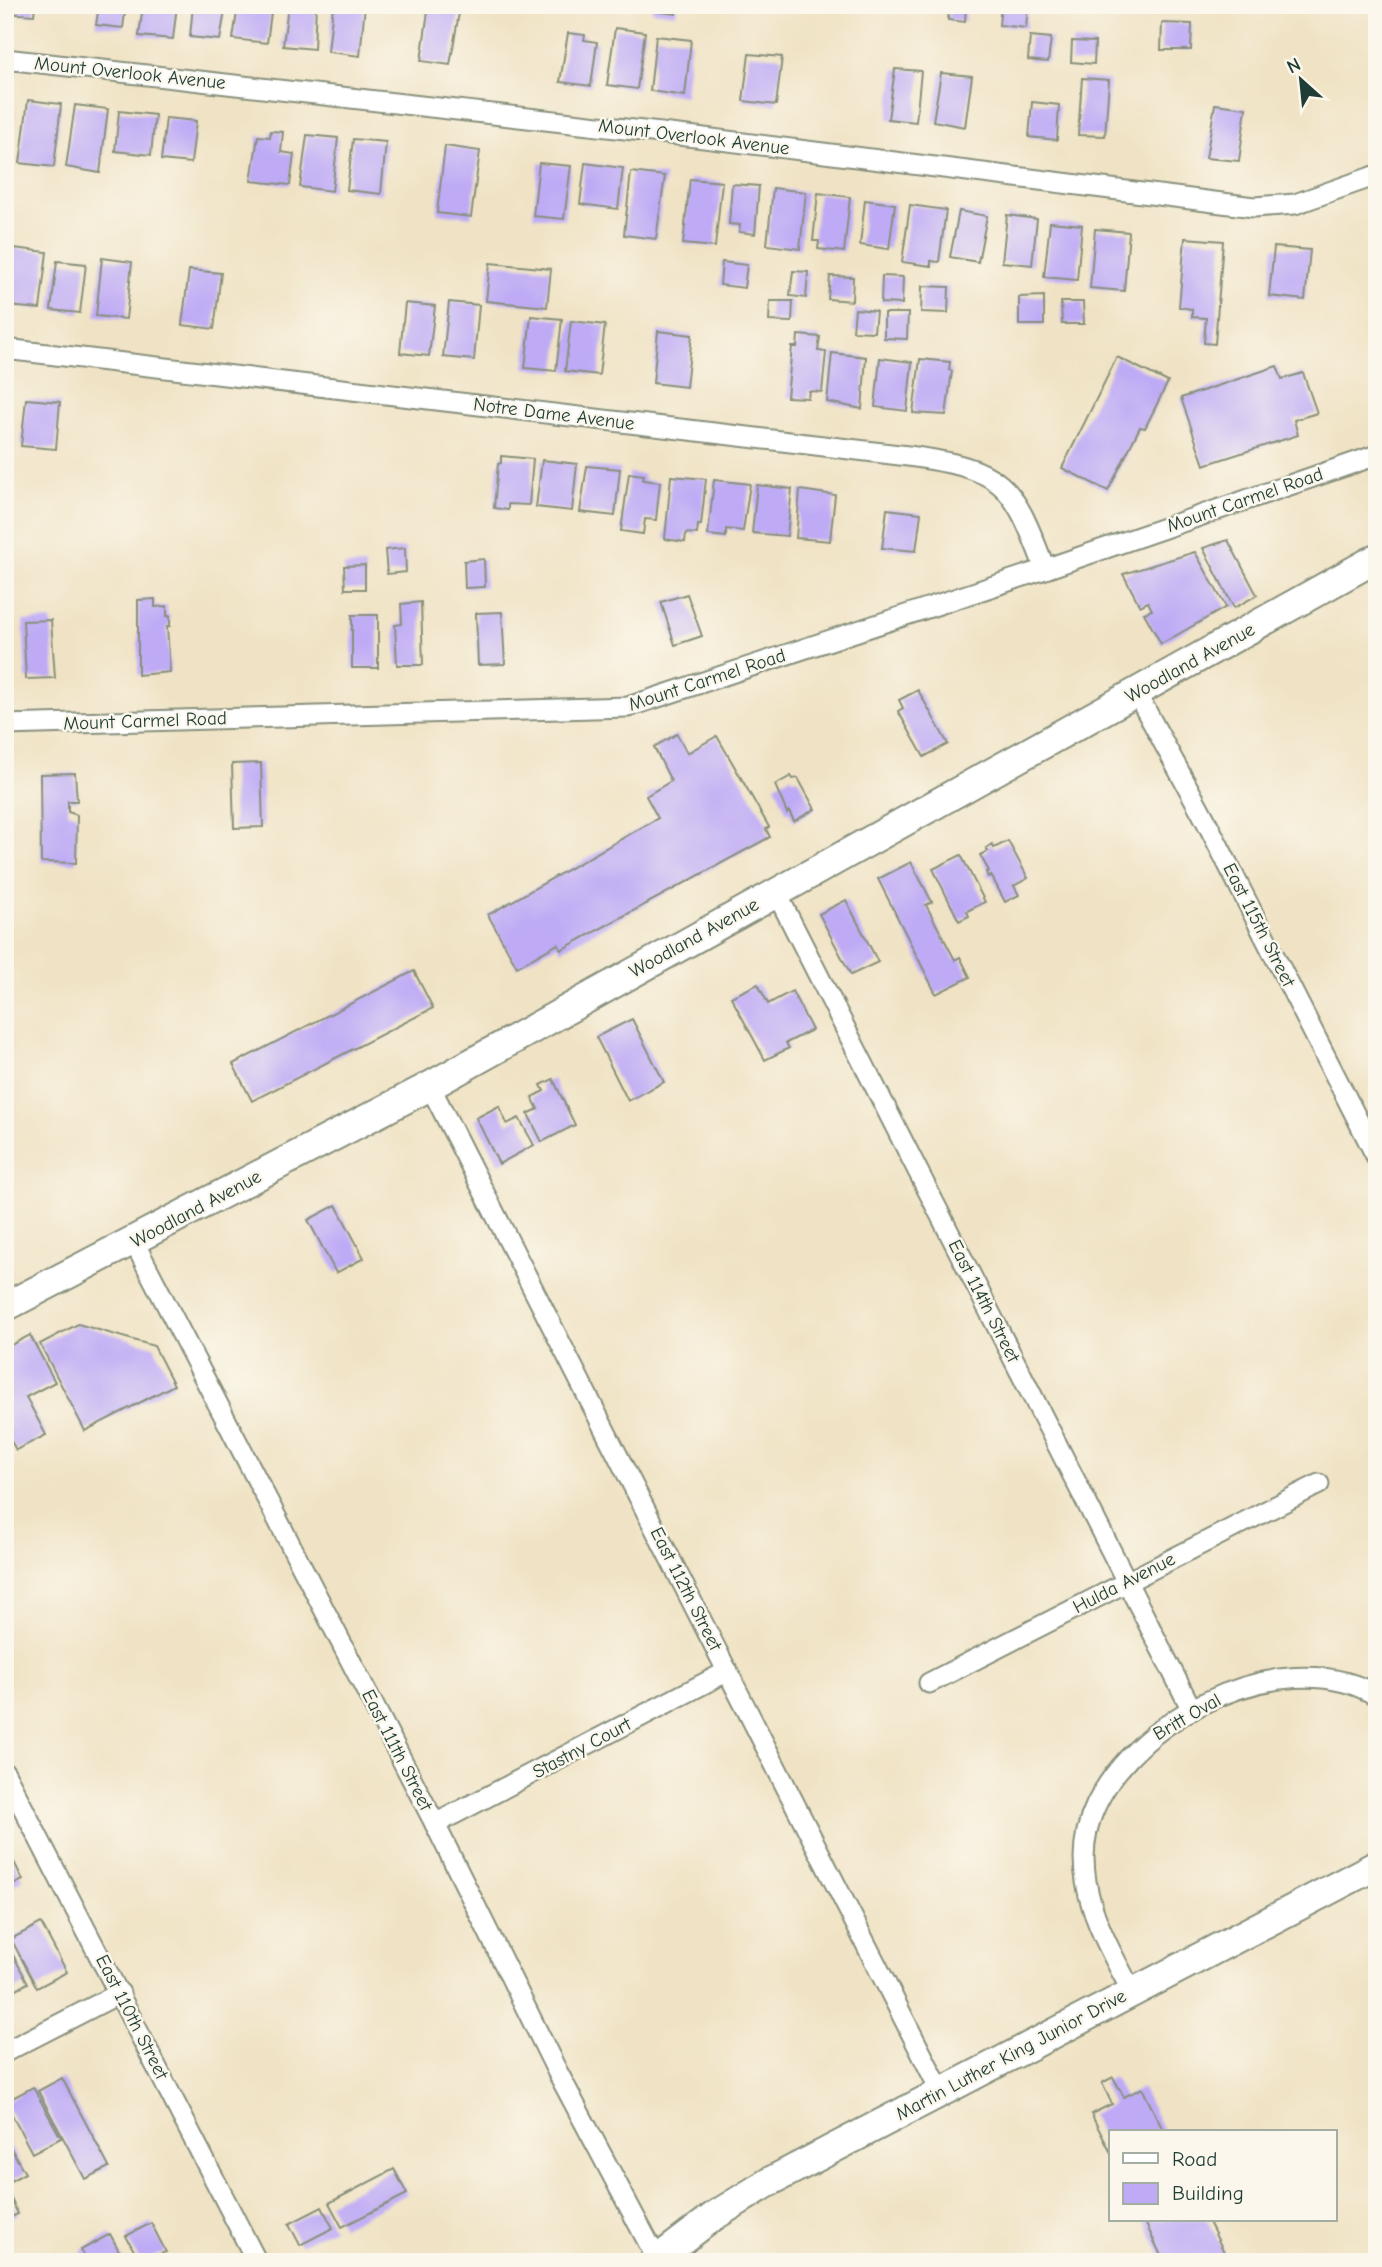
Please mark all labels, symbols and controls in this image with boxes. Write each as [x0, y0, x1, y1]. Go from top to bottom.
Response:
north arrow [1266, 46, 1336, 116]
street label: Mount Overlook Avenue [33, 52, 227, 94]
text: N [1283, 53, 1304, 78]
street label: Mount Overlook Avenue [597, 114, 791, 160]
street label: Notre Dame Avenue [472, 393, 636, 435]
street label: Mount Carmel Road [1164, 463, 1326, 537]
street label: Woodland Avenue [1121, 618, 1259, 708]
street label: Mount Carmel Road [626, 644, 788, 716]
street label: Mount Carmel Road [63, 707, 227, 735]
street label: East 115th Street [1218, 859, 1300, 991]
street label: Woodland Avenue [625, 893, 763, 983]
street label: Woodland Avenue [127, 1165, 265, 1253]
street label: East 114th Street [944, 1236, 1025, 1366]
street label: East 112th Street [645, 1524, 727, 1655]
street label: Hulda Avenue [1069, 1548, 1179, 1618]
street label: East 111th Street [357, 1686, 437, 1815]
street label: Britt Oval [1149, 1689, 1225, 1745]
street label: Stastny Court [529, 1713, 635, 1783]
street label: East 110th Street [91, 1951, 173, 2084]
street label: Martin Luther King Junior Drive [892, 1985, 1130, 2125]
legend [1109, 2130, 1336, 2222]
text: Road [1172, 2147, 1217, 2171]
text: Building [1172, 2181, 1244, 2205]

